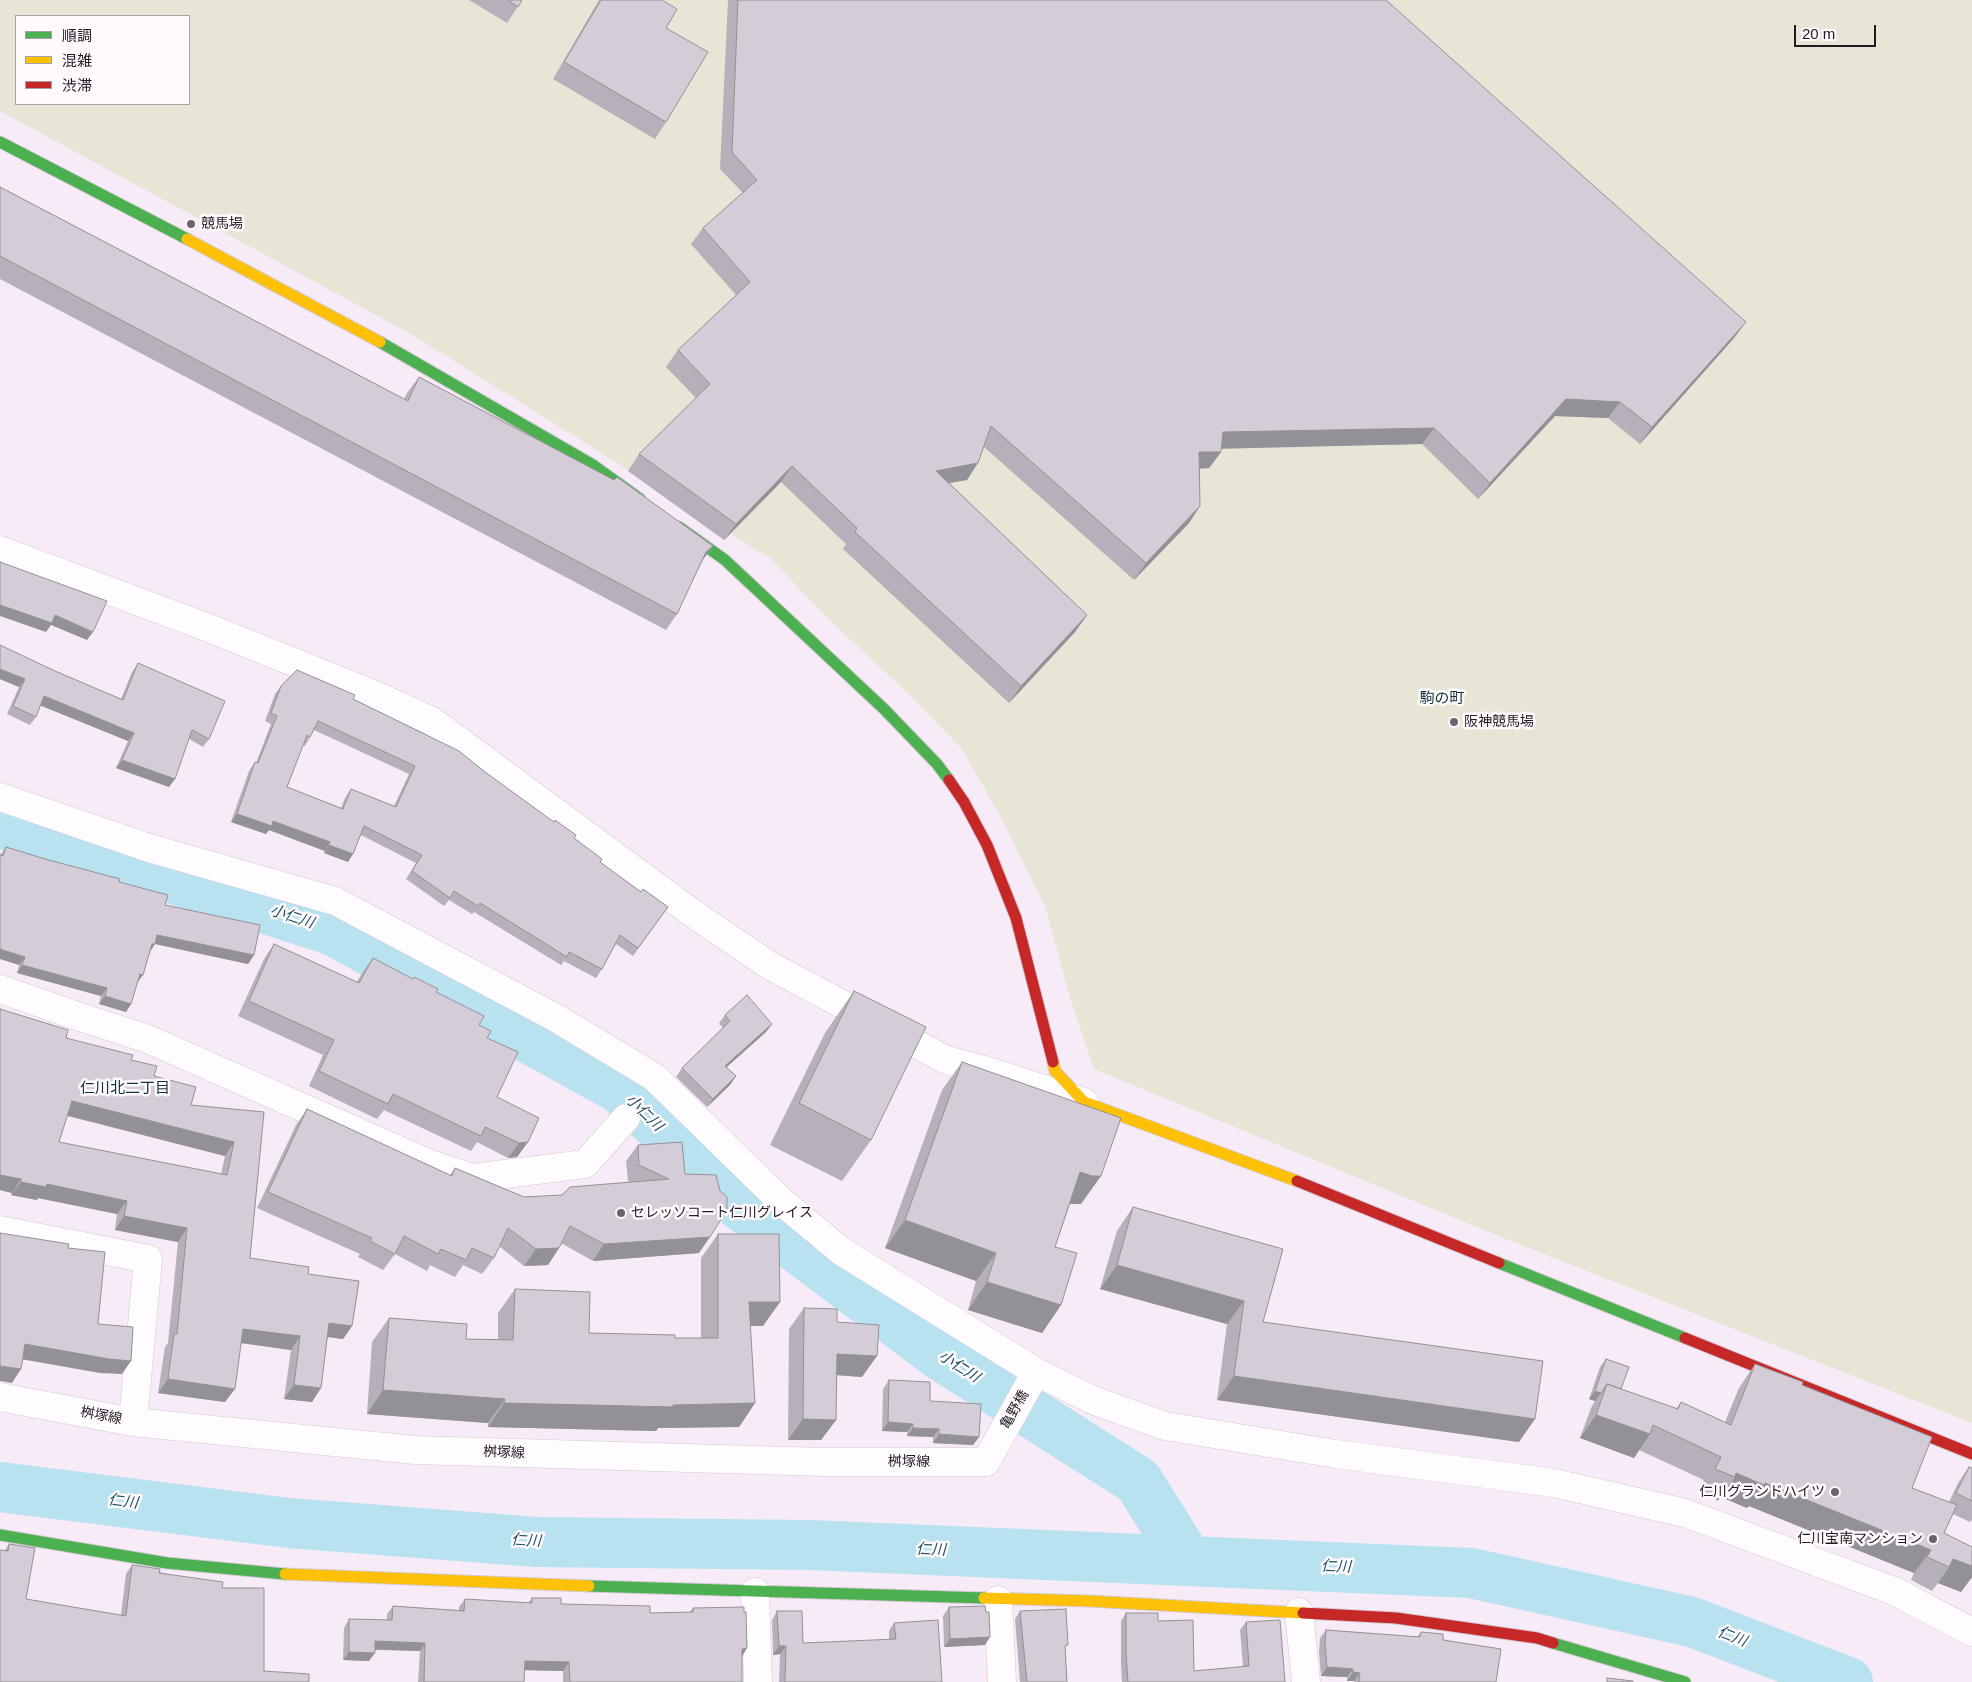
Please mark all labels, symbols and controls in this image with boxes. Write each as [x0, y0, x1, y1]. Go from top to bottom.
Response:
legend [15, 15, 190, 105]
scale bar [1797, 15, 1880, 47]
text: 20 m [1802, 25, 1835, 42]
text: 順調 [62, 27, 92, 44]
text: 混雑 [62, 52, 92, 69]
text: 渋滞 [62, 77, 92, 94]
place label: 競馬場 [201, 216, 243, 232]
marker: 競馬場 [185, 218, 197, 230]
district label: 駒の町 [1420, 690, 1464, 708]
place label: 阪神競馬場 [1464, 714, 1534, 730]
marker: 阪神競馬場 [1448, 716, 1460, 728]
water label: 小仁川 [268, 901, 316, 933]
district label: 仁川北二丁目 [80, 1080, 170, 1098]
water label: 小仁川 [622, 1091, 666, 1135]
place label: セレッソコート仁川グレイス [631, 1205, 813, 1221]
marker: セレッソコート仁川グレイス [615, 1207, 627, 1219]
water label: 小仁川 [935, 1347, 983, 1387]
street label: 亀野橋 [997, 1388, 1033, 1432]
street label: 桝塚線 [79, 1404, 123, 1428]
street label: 桝塚線 [483, 1444, 525, 1462]
street label: 桝塚線 [888, 1454, 930, 1470]
place label: 仁川グランドハイツ [1699, 1484, 1825, 1500]
marker: 仁川グランドハイツ [1829, 1486, 1841, 1498]
water label: 仁川 [107, 1491, 139, 1513]
water label: 仁川 [511, 1531, 541, 1551]
place label: 仁川宝南マンション [1797, 1531, 1923, 1547]
marker: 仁川宝南マンション [1927, 1533, 1939, 1545]
water label: 仁川 [916, 1540, 946, 1560]
water label: 仁川 [1321, 1557, 1351, 1577]
water label: 仁川 [1715, 1623, 1749, 1651]

